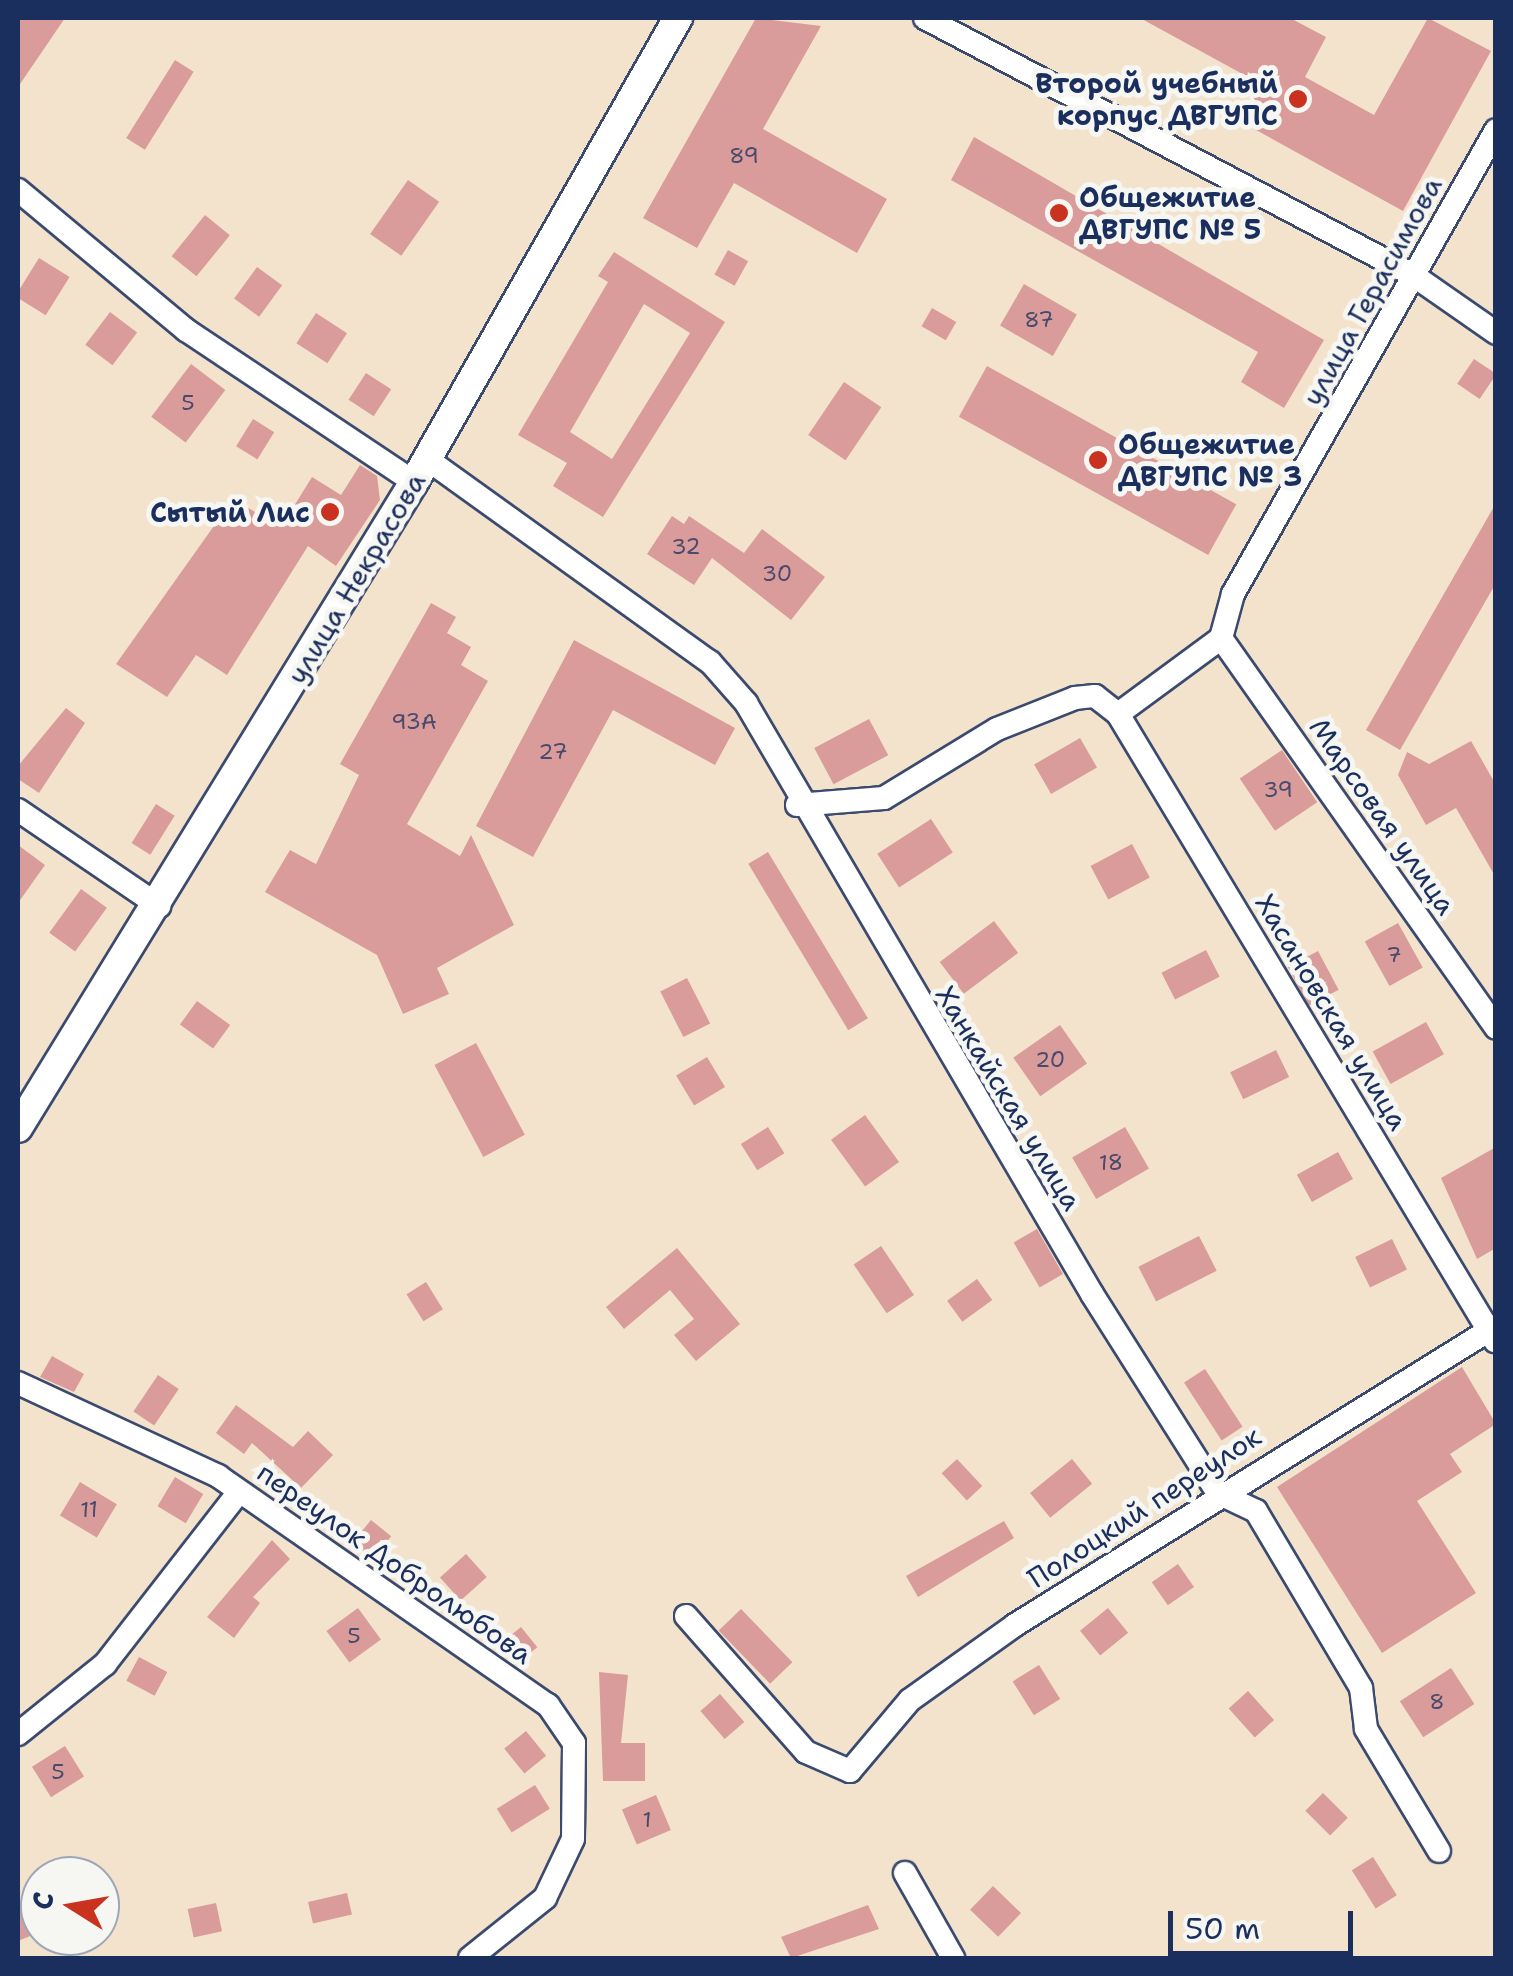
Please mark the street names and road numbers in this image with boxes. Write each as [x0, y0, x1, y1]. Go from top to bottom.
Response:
street label: улица Герасимова [1295, 171, 1449, 411]
street label: улица Некрасова [280, 466, 432, 690]
street label: Марсовая улица [1303, 711, 1463, 921]
street label: Хасановская улица [1248, 888, 1416, 1136]
street label: Ханкайская улица [929, 980, 1089, 1216]
street label: Полоцкий переулок [1021, 1419, 1267, 1595]
street label: переулок Добролюбова [251, 1455, 539, 1671]

